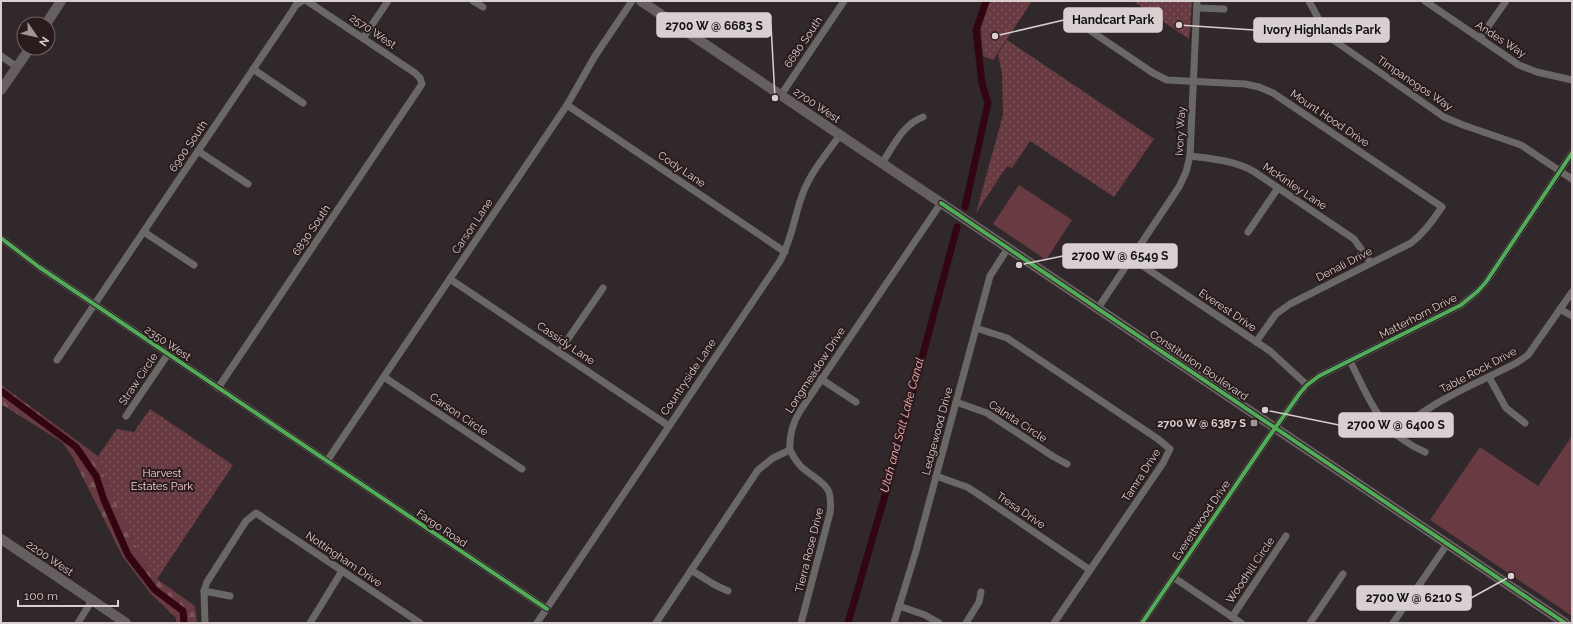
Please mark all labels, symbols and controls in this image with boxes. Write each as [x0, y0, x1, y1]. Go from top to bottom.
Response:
callout: Handcart Park [1064, 8, 1162, 32]
street label: 2570 West [347, 11, 399, 52]
callout: 2700 W @ 6683 S [657, 13, 771, 37]
text: Handcart Park [1072, 13, 1154, 27]
street label: 6680 South [781, 14, 825, 70]
north arrow [16, 16, 56, 56]
callout: Ivory Highlands Park [1254, 18, 1389, 42]
street label: Andes Way [1473, 18, 1528, 61]
text: 2700 W @ 6683 S [665, 19, 763, 33]
text: Ivory Highlands Park [1263, 23, 1381, 37]
text: N [36, 34, 52, 48]
street label: Timpanogos Way [1374, 53, 1455, 114]
street label: 2700 West [791, 85, 843, 126]
street label: Mount Hood Drive [1288, 87, 1372, 150]
street label: Ivory Way [1173, 106, 1188, 156]
street label: 6900 South [166, 118, 210, 174]
street label: Cody Lane [655, 149, 708, 190]
street label: McKinley Lane [1260, 160, 1330, 213]
street label: Carson Lane [449, 196, 496, 256]
street label: 6830 South [290, 202, 333, 258]
callout: 2700 W @ 6549 S [1063, 244, 1177, 268]
street label: Denali Drive [1314, 245, 1375, 284]
text: 2700 W @ 6549 S [1072, 249, 1168, 263]
street label: Everest Drive [1196, 286, 1259, 335]
street label: Matterhorn Drive [1377, 291, 1460, 342]
street label: Cassidy Lane [534, 319, 598, 368]
street label: 2350 West [142, 323, 194, 364]
street label: Longmeadow Drive [783, 325, 848, 416]
street label: Constitution Boulevard [1147, 328, 1251, 403]
street label: Countryside Lane [658, 336, 719, 418]
street label: Table Rock Drive [1438, 344, 1519, 396]
street label: Straw Circle [116, 350, 161, 408]
water label: Utah and Salt Lake Canal [877, 356, 927, 494]
street label: Ledgewood Drive [920, 385, 956, 476]
street label: Carson Circle [427, 390, 491, 439]
street label: Calnita Circle [986, 398, 1050, 445]
callout: 2700 W @ 6400 S [1339, 413, 1453, 437]
place label: 2700 W @ 6387 S [1157, 417, 1246, 430]
marker: 2700 W @ 6387 S [1249, 418, 1259, 428]
text: 2700 W @ 6400 S [1347, 418, 1445, 432]
street label: Tamra Drive [1119, 446, 1164, 504]
park label: Harvest Estates Park [131, 467, 193, 493]
street label: Everettwood Drive [1170, 477, 1233, 563]
street label: Tresa Drive [994, 489, 1048, 532]
street label: Tierra Rose Drive [793, 506, 826, 594]
street label: Fargo Road [414, 507, 470, 550]
street label: Nottingham Drive [303, 529, 385, 590]
street label: Woodhill Circle [1223, 534, 1278, 606]
street label: 2200 West [24, 538, 76, 579]
scale bar [18, 582, 118, 608]
callout: 2700 W @ 6210 S [1357, 586, 1471, 610]
text: 100 m [24, 589, 58, 603]
text: 2700 W @ 6210 S [1366, 591, 1462, 605]

